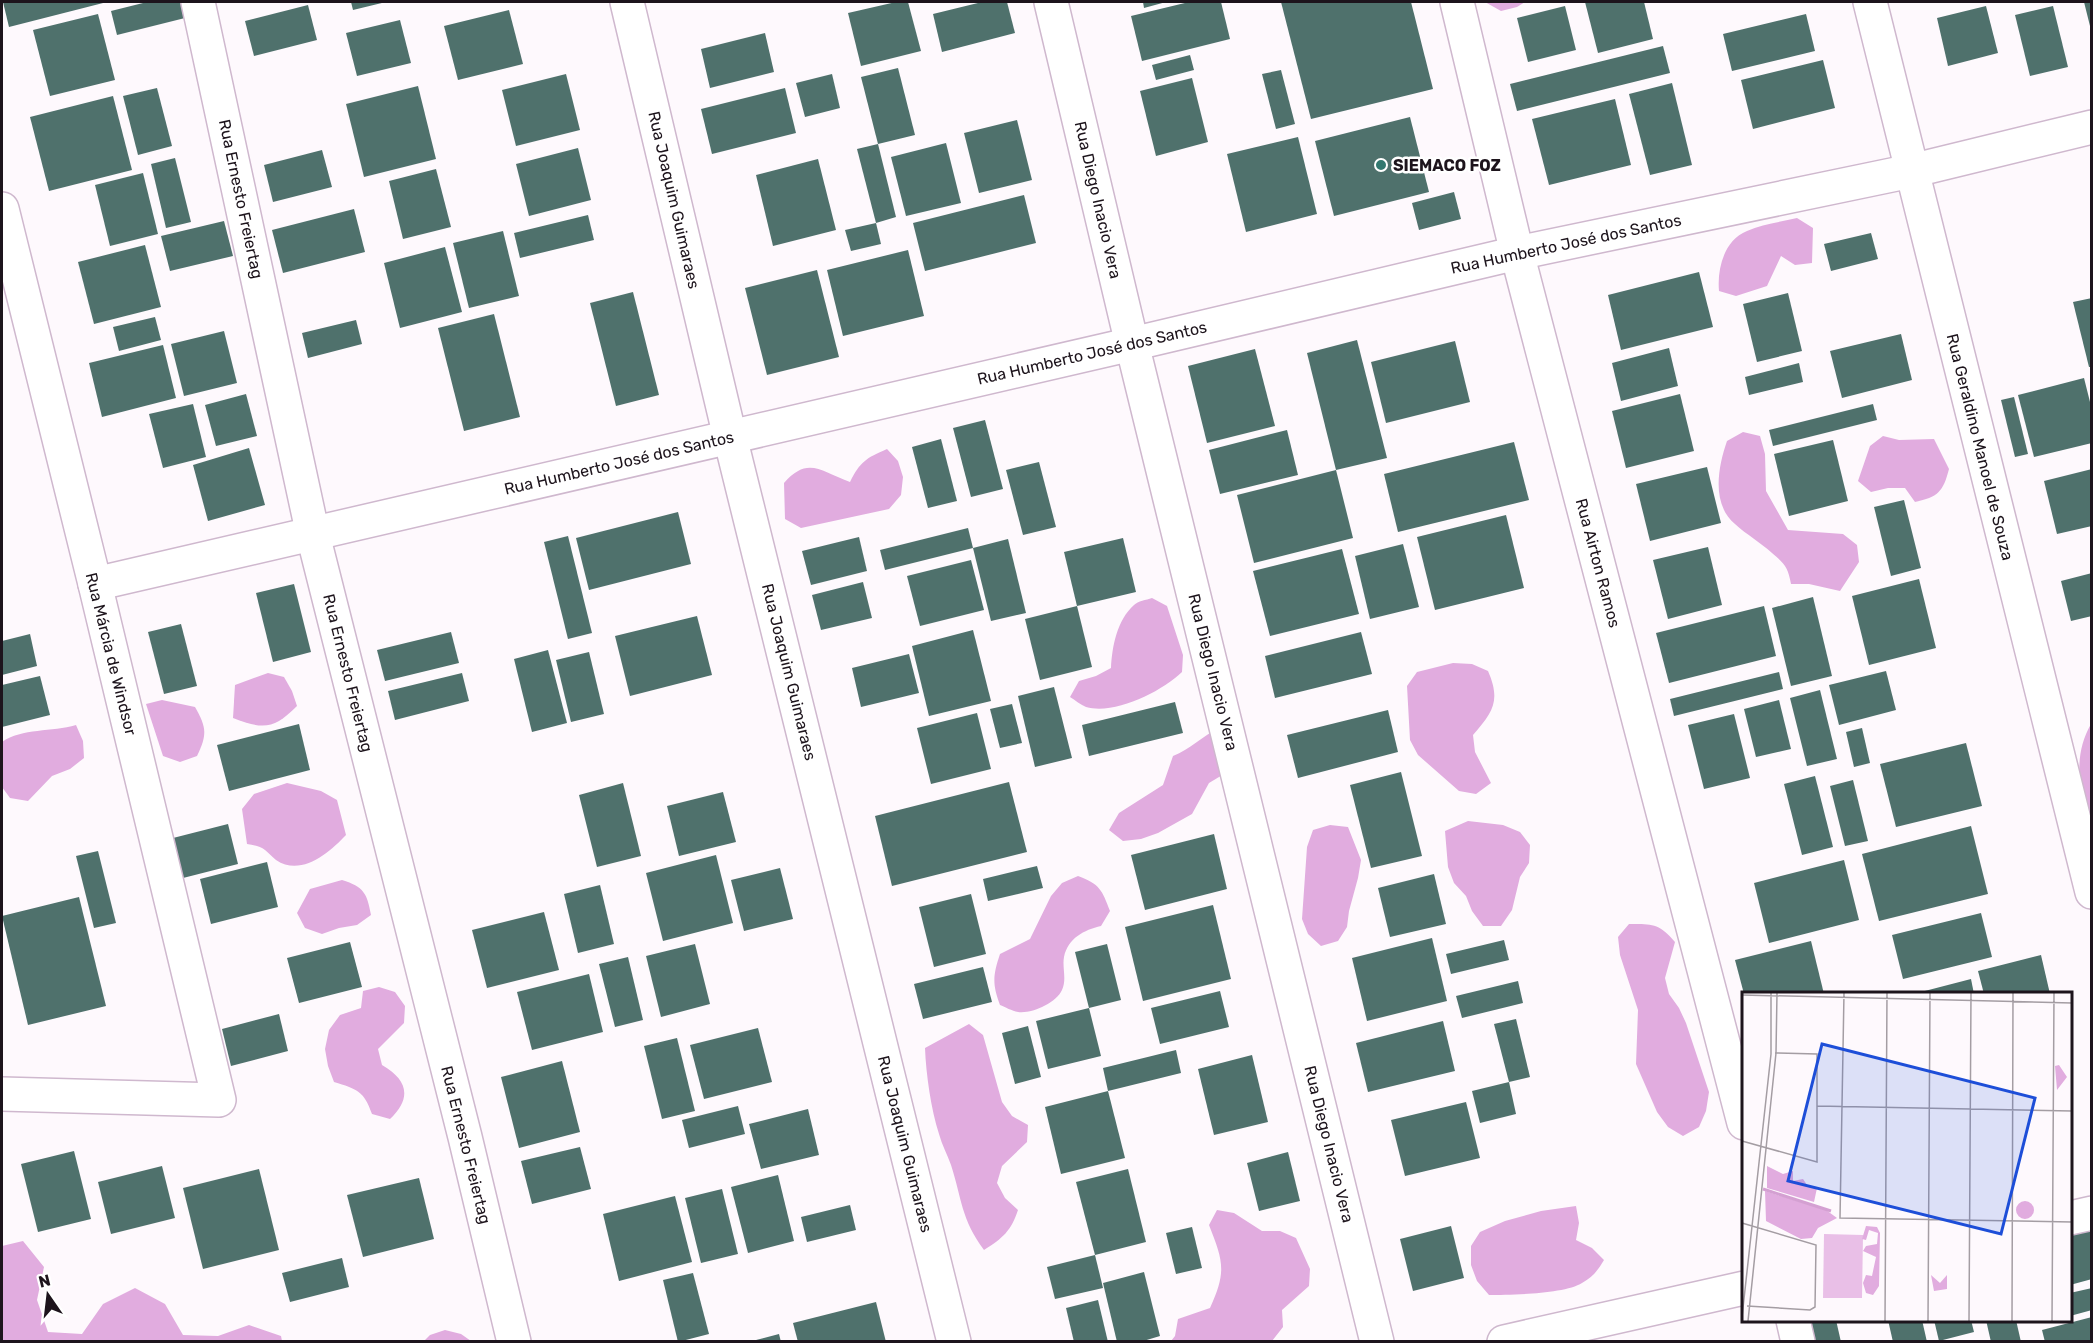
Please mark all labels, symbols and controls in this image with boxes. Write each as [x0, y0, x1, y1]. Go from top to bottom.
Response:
street label: Rua Joaquim Guimaraes [644, 109, 704, 291]
street label: Rua Ernesto Freiertag [215, 118, 267, 280]
street label: Rua Diego Inacio Vera [1071, 119, 1125, 281]
place label: SIEMACO FOZ [1393, 156, 1501, 175]
marker: SIEMACO FOZ [1374, 158, 1388, 172]
street label: Rua Humberto José dos Santos [1449, 210, 1683, 278]
street label: Rua Humberto José dos Santos [975, 317, 1209, 389]
street label: Rua Geraldino Manoel de Souza [1943, 332, 2017, 562]
street label: Rua Humberto José dos Santos [502, 427, 736, 499]
street label: Rua Airton Ramos [1572, 496, 1624, 630]
street label: Rua Márcia de Windsor [82, 571, 140, 737]
street label: Rua Joaquim Guimaraes [758, 582, 820, 762]
street label: Rua Ernesto Freiertag [319, 592, 377, 754]
street label: Rua Diego Inacio Vera [1184, 592, 1242, 752]
inset map [1742, 992, 2072, 1322]
street label: Rua Joaquim Guimaraes [874, 1054, 936, 1234]
street label: Rua Ernesto Freiertag [437, 1064, 495, 1226]
street label: Rua Diego Inacio Vera [1300, 1064, 1358, 1224]
north arrow [18, 1265, 78, 1325]
text: N [37, 1270, 52, 1292]

